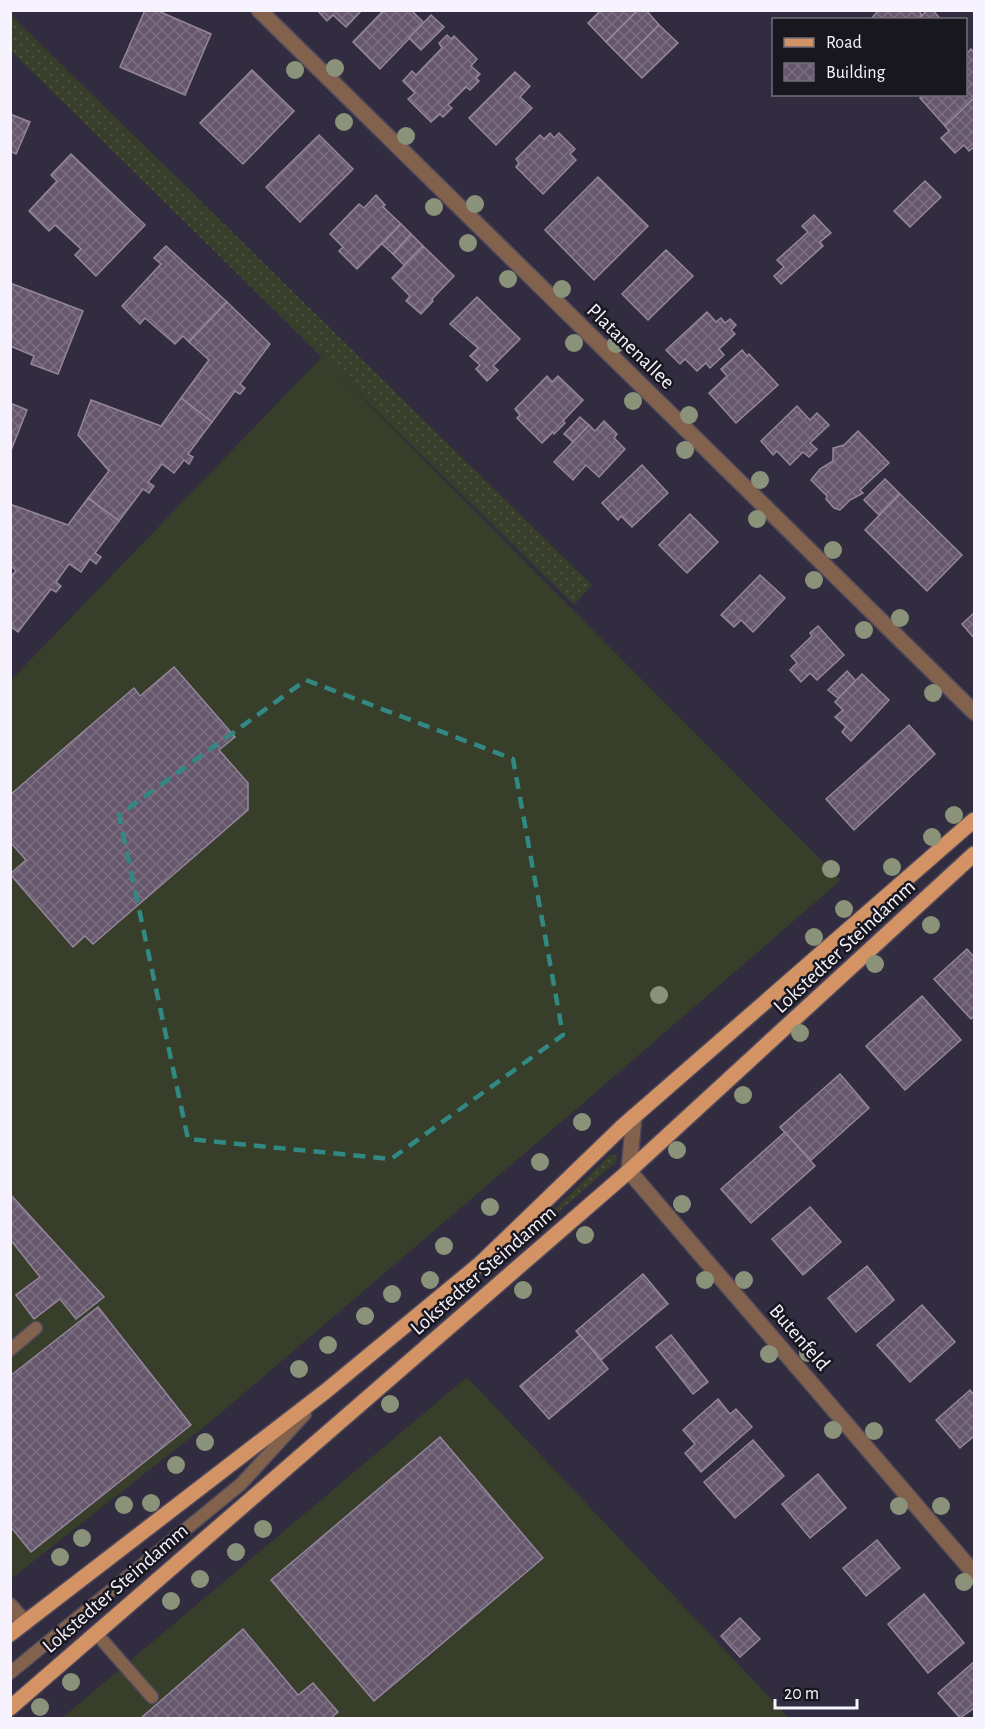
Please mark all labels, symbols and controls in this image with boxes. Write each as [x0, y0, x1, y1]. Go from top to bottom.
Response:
legend [772, 18, 967, 96]
text: Road [826, 34, 862, 52]
text: Building [826, 64, 886, 82]
street label: Platanenallee [583, 300, 679, 393]
street label: Lokstedter Steindamm [770, 876, 919, 1017]
street label: Lokstedter Steindamm [407, 1202, 560, 1339]
street label: Butenfeld [765, 1300, 834, 1375]
street label: Lokstedter Steindamm [39, 1520, 192, 1657]
scale bar [775, 1672, 858, 1710]
text: 20 m [784, 1685, 819, 1703]

